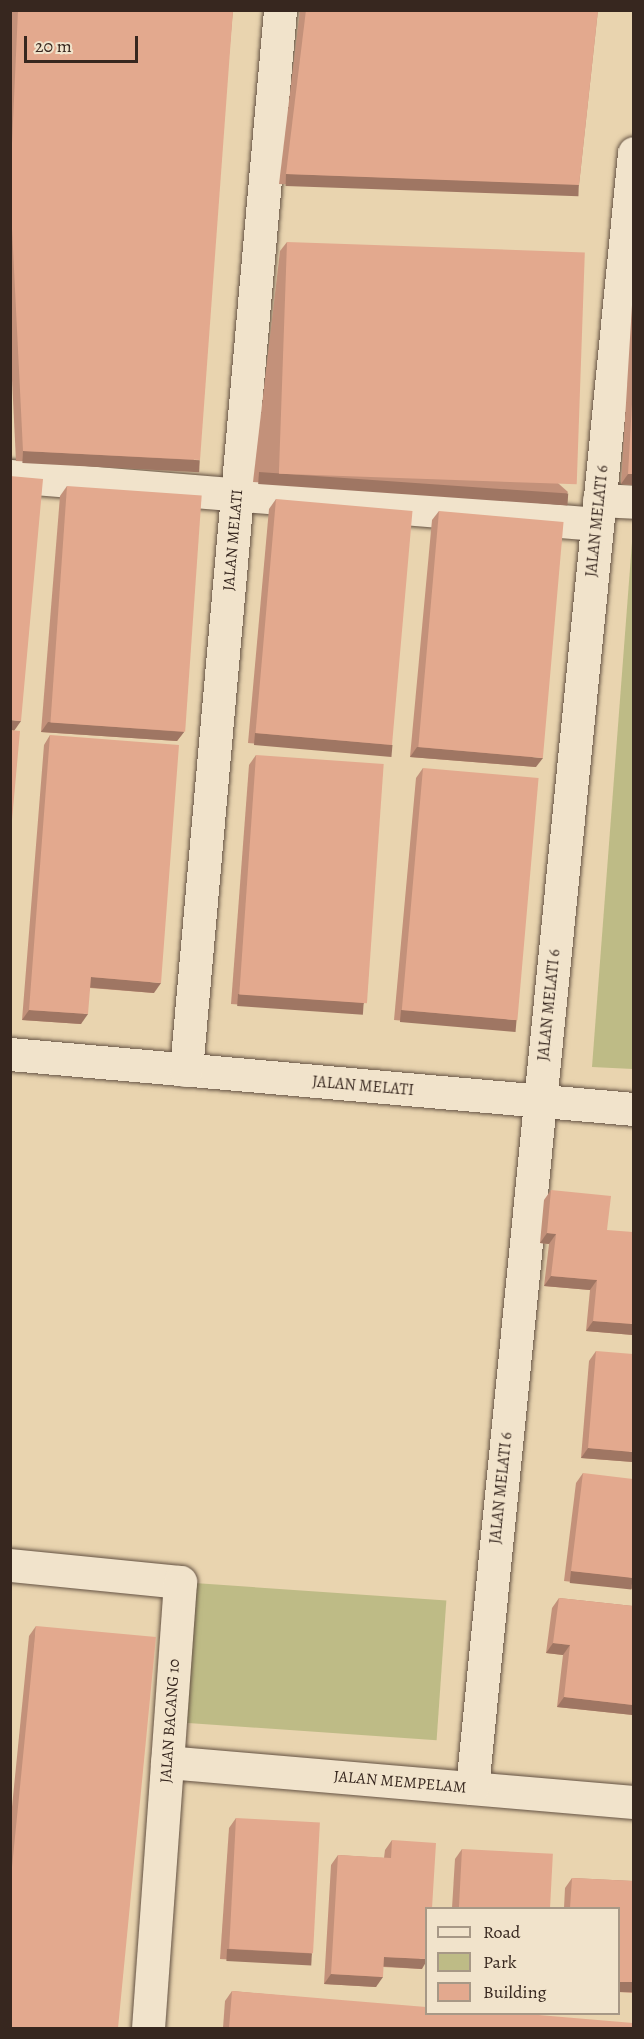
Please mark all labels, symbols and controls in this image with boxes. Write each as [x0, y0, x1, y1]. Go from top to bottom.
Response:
scale bar [27, 24, 141, 62]
text: 20 m [35, 34, 72, 58]
street label: JALAN MELATI 6 [582, 464, 612, 578]
street label: JALAN MELATI [219, 488, 247, 592]
street label: JALAN MELATI 6 [534, 948, 564, 1062]
street label: JALAN MELATI [311, 1072, 415, 1100]
street label: JALAN MELATI 6 [486, 1431, 516, 1545]
street label: JALAN BACANG 10 [156, 1658, 184, 1784]
street label: JALAN MEMPELAM [333, 1767, 467, 1797]
legend [425, 1907, 620, 2015]
text: Road [483, 1920, 520, 1944]
text: Park [483, 1950, 517, 1974]
text: Building [483, 1980, 547, 2004]

